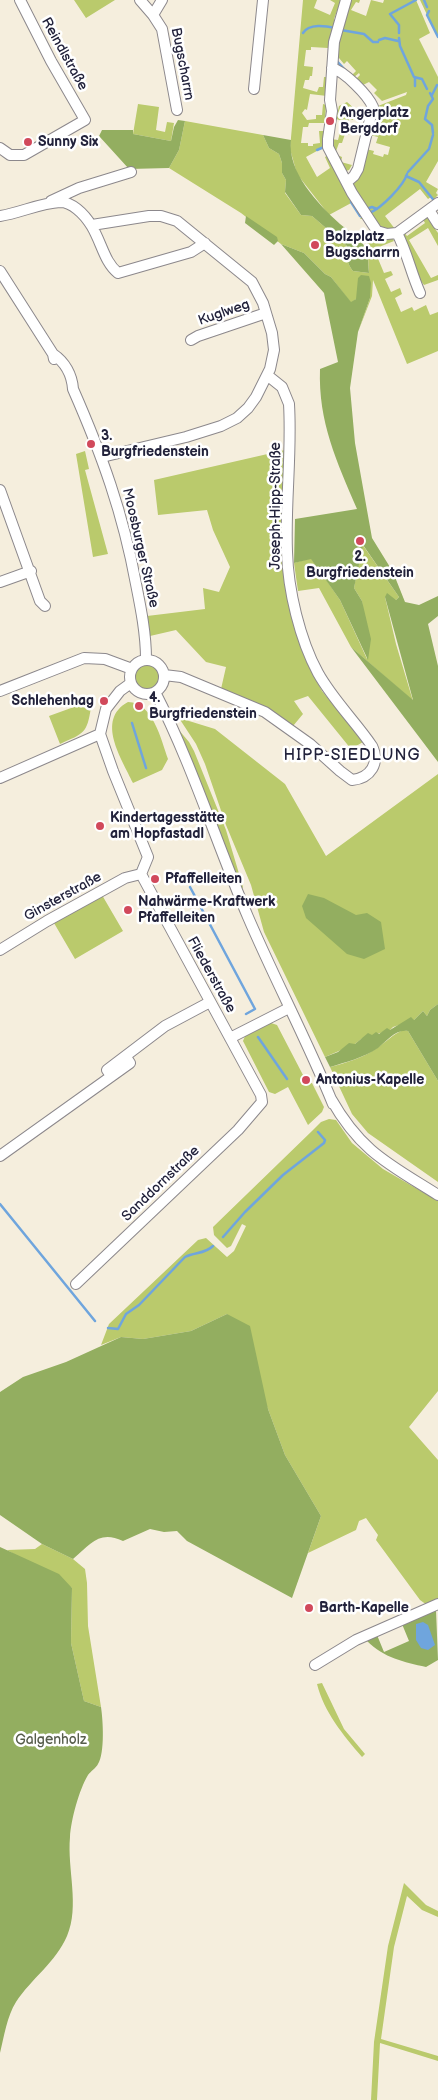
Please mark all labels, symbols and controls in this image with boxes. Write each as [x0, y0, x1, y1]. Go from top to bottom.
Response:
street label: Reindlstraße [37, 15, 91, 93]
street label: Bugscharrn [167, 26, 197, 102]
place label: Angerplatz Bergdorf [340, 105, 409, 138]
marker: Angerplatz Bergdorf [324, 115, 336, 127]
place label: Sunny Six [38, 134, 98, 150]
marker: Sunny Six [22, 136, 34, 148]
place label: Bolzplatz Bugscharrn [325, 229, 400, 262]
marker: Bolzplatz Bugscharrn [309, 239, 321, 251]
street label: Kuglweg [196, 296, 252, 330]
place label: 3. Burgfriedenstein [101, 428, 209, 461]
marker: 3. Burgfriedenstein [85, 438, 97, 450]
street label: Joseph-Hipp-Straße [268, 442, 284, 570]
street label: Moosburger Straße [118, 487, 162, 609]
marker: 2. Burgfriedenstein [354, 535, 366, 547]
place label: 2. Burgfriedenstein [306, 549, 414, 582]
place label: 4. Burgfriedenstein [149, 690, 257, 722]
place label: Schlehenhag [12, 693, 94, 709]
marker: Schlehenhag [98, 695, 110, 707]
marker: 4. Burgfriedenstein [133, 700, 145, 712]
district label: HIPP-SIEDLUNG [282, 746, 422, 766]
place label: Kindertagesstätte am Hopfastadl [110, 810, 224, 842]
marker: Kindertagesstätte am Hopfastadl [94, 820, 106, 832]
street label: Ginsterstraße [21, 869, 105, 925]
place label: Pfaffelleiten [165, 871, 242, 887]
marker: Pfaffelleiten [149, 873, 161, 885]
place label: Nahwärme-Kraftwerk Pfaffelleiten [138, 894, 275, 926]
marker: Nahwärme-Kraftwerk Pfaffelleiten [122, 904, 134, 916]
street label: Fliederstraße [183, 934, 239, 1016]
place label: Antonius-Kapelle [316, 1072, 424, 1088]
marker: Antonius-Kapelle [300, 1074, 312, 1086]
street label: Sanddornstraße [119, 1143, 203, 1225]
place label: Barth-Kapelle [319, 1600, 409, 1616]
marker: Barth-Kapelle [303, 1602, 315, 1614]
park label: Galgenholz [15, 1732, 87, 1748]

